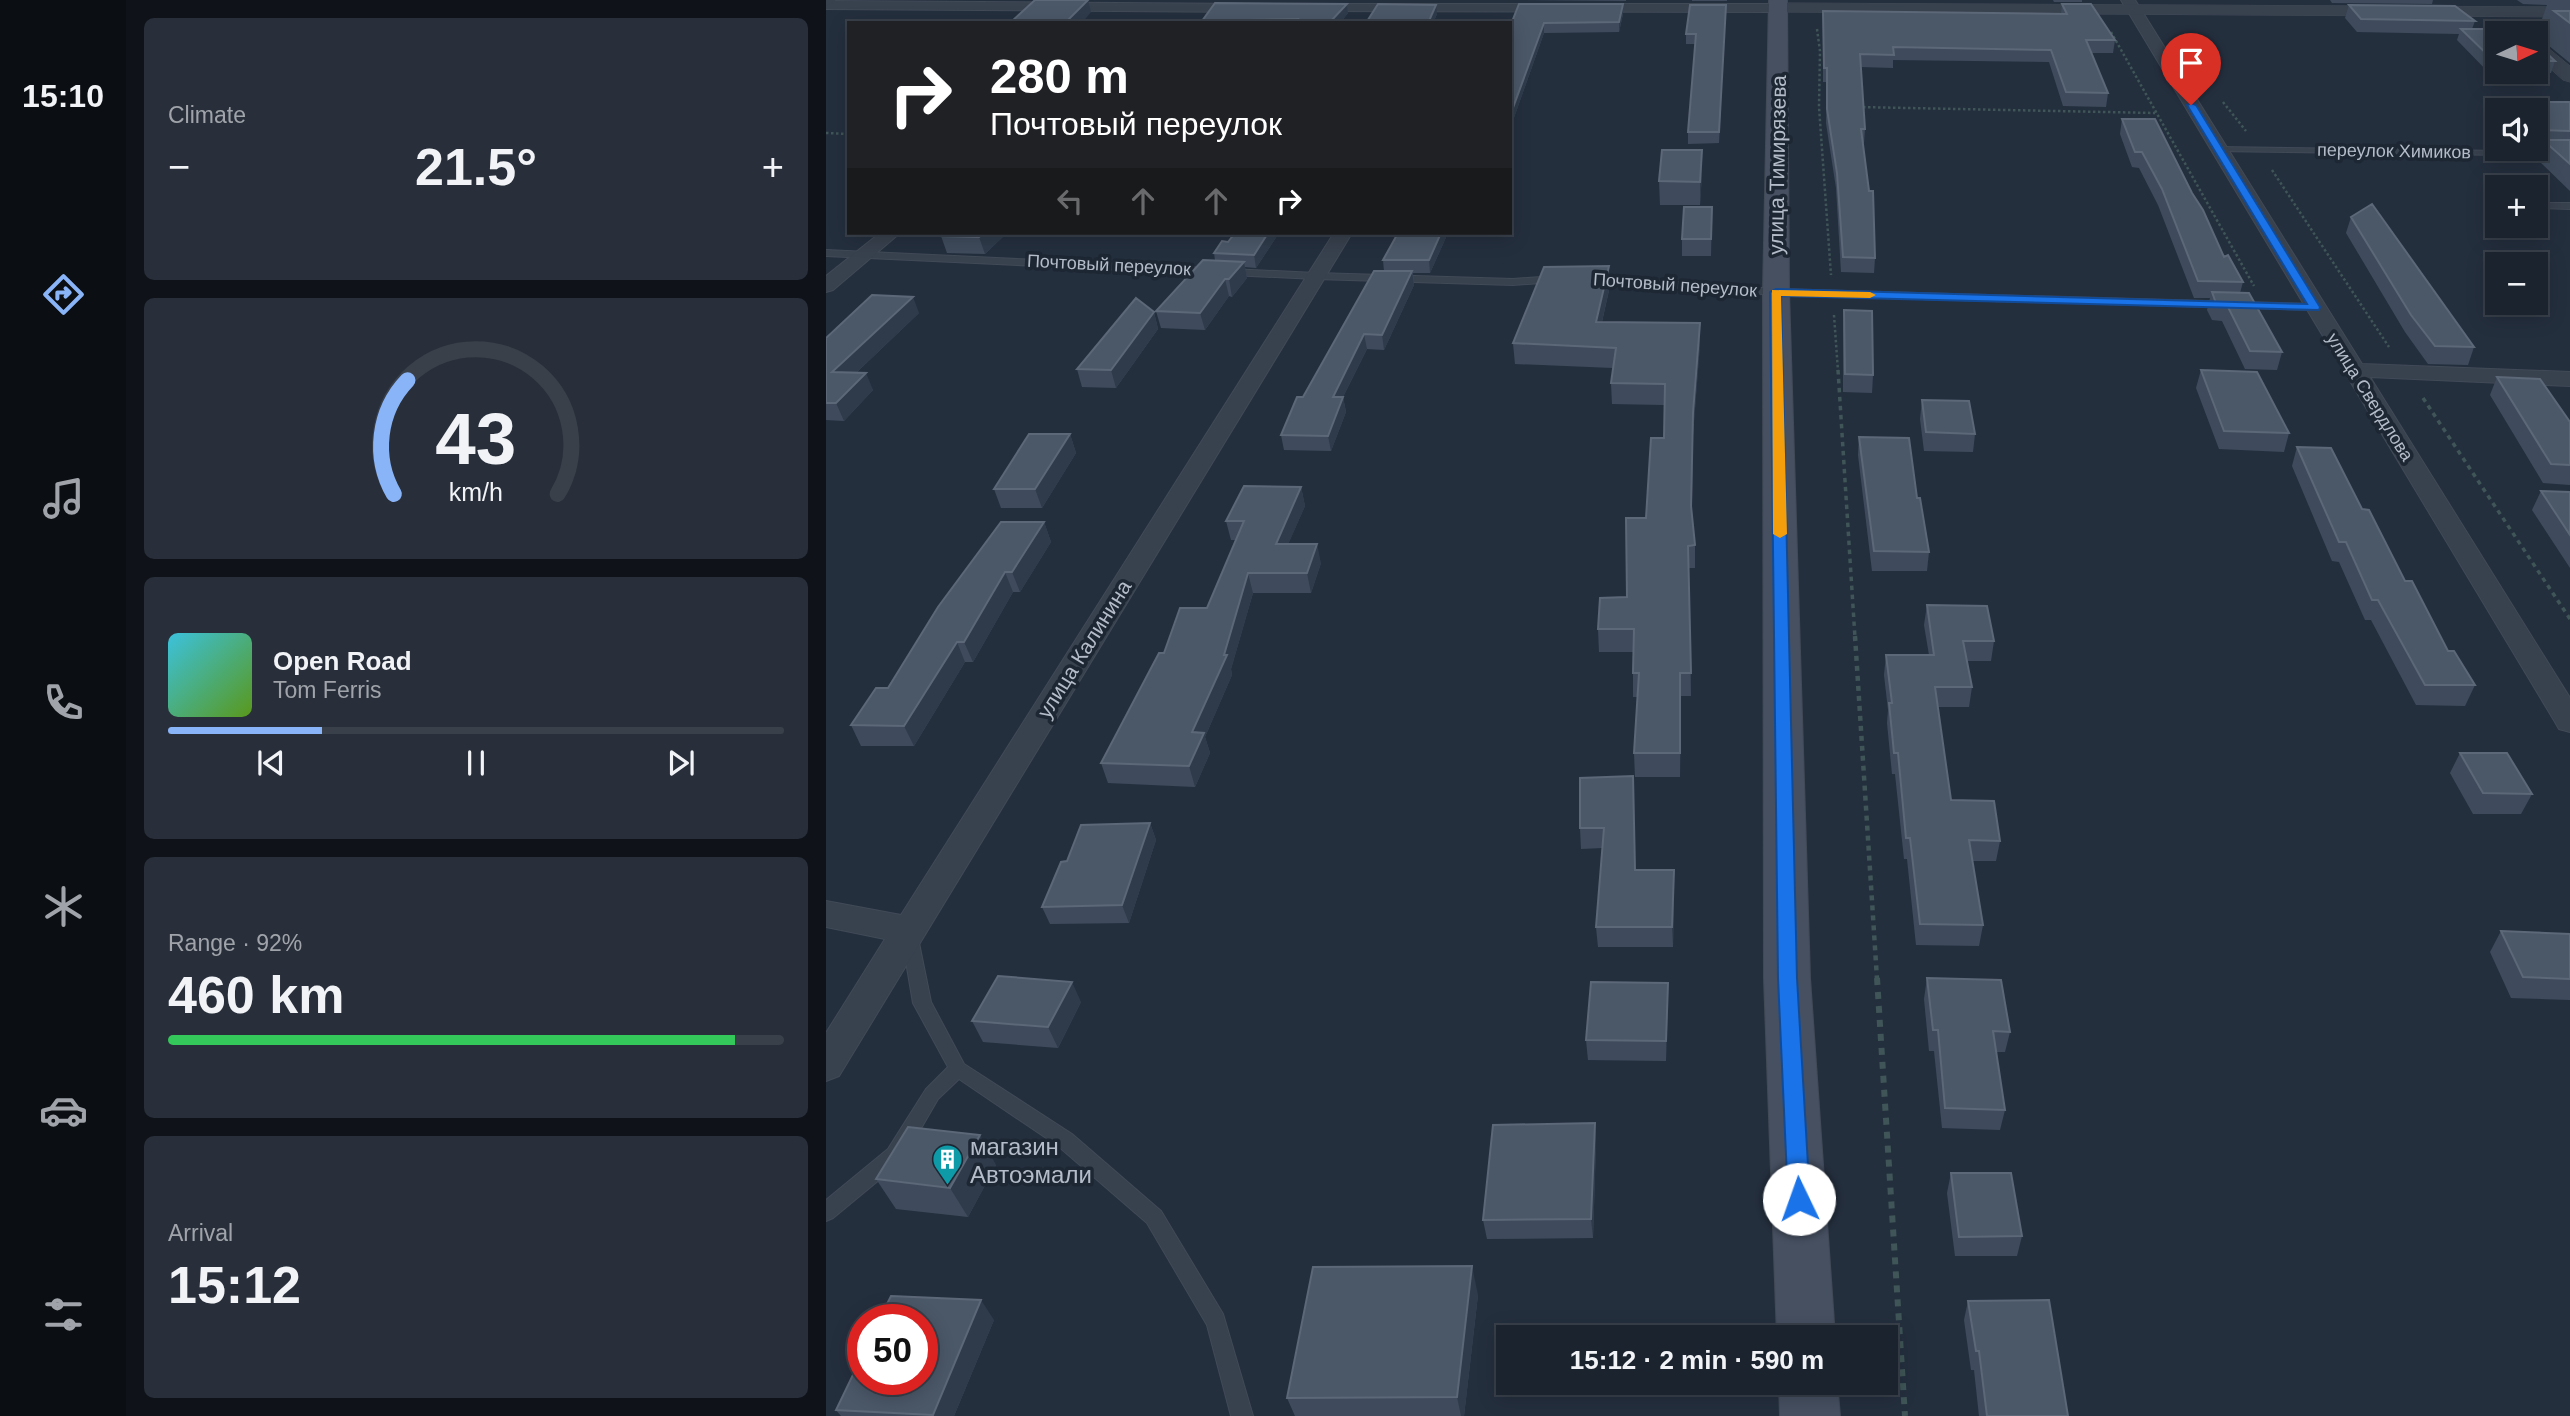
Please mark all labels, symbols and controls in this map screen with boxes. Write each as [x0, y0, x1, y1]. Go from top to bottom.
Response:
north arrow [2485, 21, 2548, 84]
map controls [2485, 21, 2548, 315]
pin [2161, 33, 2221, 105]
icon: arrive [2172, 44, 2210, 82]
icon: right [875, 49, 966, 140]
text: 280 m [990, 49, 1129, 103]
street label: улица Тимирязева [1764, 75, 1790, 255]
text: 15:10 [22, 78, 104, 114]
button: sound [2485, 98, 2548, 161]
text: Climate [168, 102, 246, 128]
text: Почтовый переулок [990, 106, 1282, 142]
text: 21.5° [415, 138, 537, 196]
street label: переулок Химиков [2317, 140, 2471, 162]
text: − [168, 146, 190, 188]
text: + [762, 146, 784, 188]
button: + [2485, 175, 2548, 238]
icon: left [1051, 182, 1089, 220]
icon: ahead [1124, 182, 1162, 220]
icon: ahead [1197, 182, 1235, 220]
icon: right [1270, 182, 1308, 220]
street label: Почтовый переулок [1026, 251, 1192, 279]
button: − [2485, 252, 2548, 315]
street label: Почтовый переулок [1592, 269, 1758, 301]
icon: directions [39, 270, 88, 319]
street label: улица Свердлова [2323, 329, 2418, 465]
text: 43 [436, 399, 516, 480]
icon: music [39, 474, 88, 523]
text: km/h [449, 478, 503, 506]
street label: улица Калинина [1032, 576, 1136, 722]
text: Open Road [273, 646, 412, 676]
text: Tom Ferris [273, 677, 382, 703]
icon: phone [39, 678, 88, 727]
icon: previous [252, 744, 290, 782]
icon: pause [457, 744, 495, 782]
icon: next [662, 744, 700, 782]
icon: climate [39, 882, 88, 931]
text: Range · 92% [168, 930, 302, 956]
text: 460 km [168, 966, 344, 1024]
icon: car [39, 1086, 88, 1135]
place label: магазин Автоэмали [970, 1133, 1092, 1188]
building icon: магазин Автоэмали [930, 1143, 964, 1187]
position arrow [1762, 1162, 1836, 1236]
text: Arrival [168, 1220, 233, 1246]
text: 15:12 [168, 1256, 301, 1314]
icon: filters [39, 1290, 88, 1339]
speed limit sign: 50 [847, 1304, 938, 1395]
text: 15:12 · 2 min · 590 m [1570, 1345, 1824, 1375]

